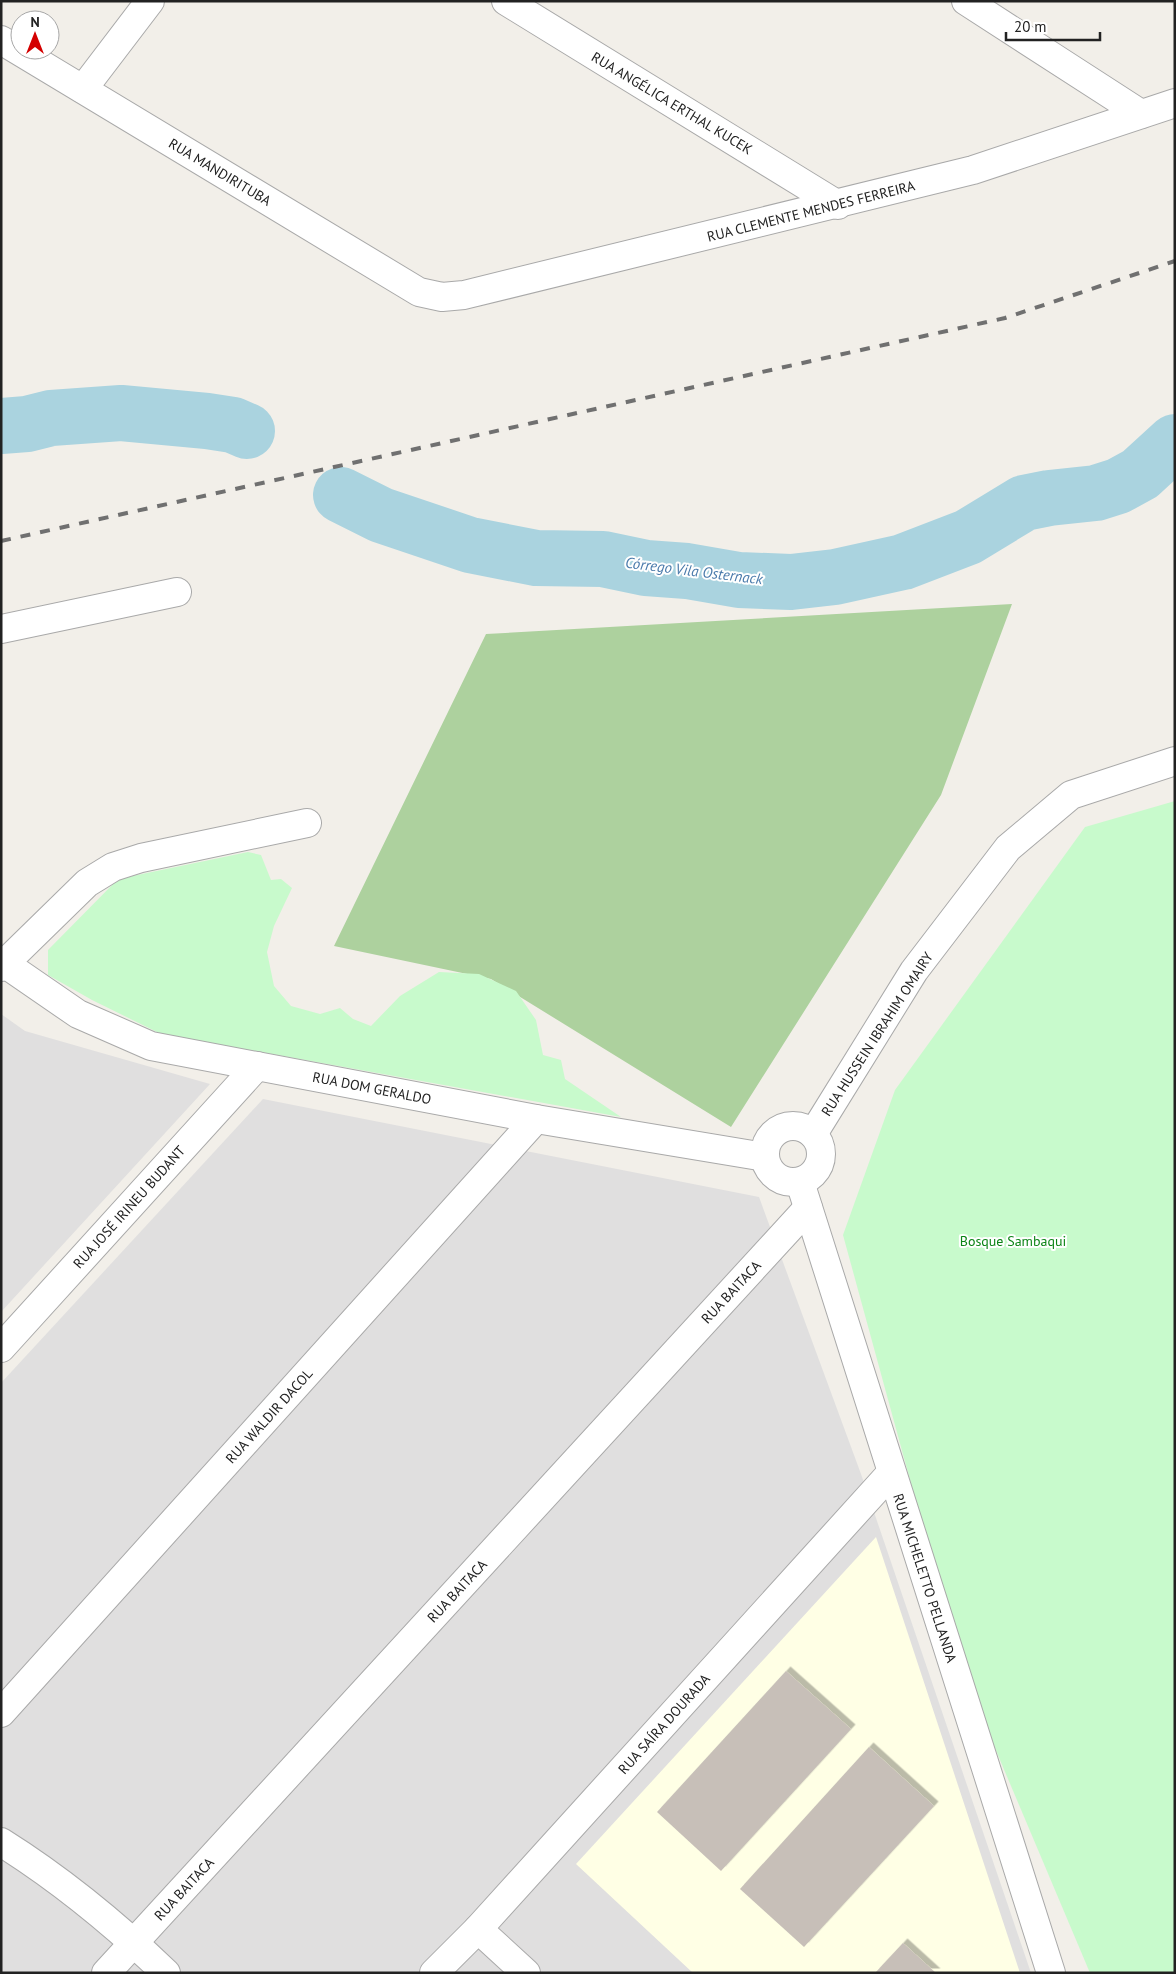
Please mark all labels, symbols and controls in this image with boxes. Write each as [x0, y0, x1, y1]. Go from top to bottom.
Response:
north arrow [10, 10, 60, 60]
scale bar [1006, 10, 1100, 42]
text: N [30, 13, 40, 31]
text: 20 m [1014, 17, 1047, 36]
street label: RUA ANGÉLICA ERTHAL KUCEK [588, 48, 756, 159]
street label: RUA MANDIRITUBA [165, 134, 275, 210]
street label: RUA CLEMENTE MENDES FERREIRA [705, 176, 918, 246]
water label: Córrego Vila Osternack [624, 553, 765, 589]
street label: RUA HUSSEIN IBRAHIM OMAIRY [817, 948, 937, 1119]
street label: RUA DOM GERALDO [311, 1068, 433, 1108]
street label: RUA JOSÉ IRINEU BUDANT [69, 1142, 189, 1272]
park label: Bosque Sambaqui [960, 1232, 1066, 1250]
street label: RUA BAITACA [697, 1256, 765, 1327]
street label: RUA WALDIR DACOL [222, 1365, 316, 1467]
street label: RUA MICHELETTO PELLANDA [889, 1491, 961, 1666]
street label: RUA BAITACA [423, 1555, 491, 1626]
street label: RUA SAÍRA DOURADA [614, 1670, 714, 1778]
street label: RUA BAITACA [150, 1853, 218, 1924]

